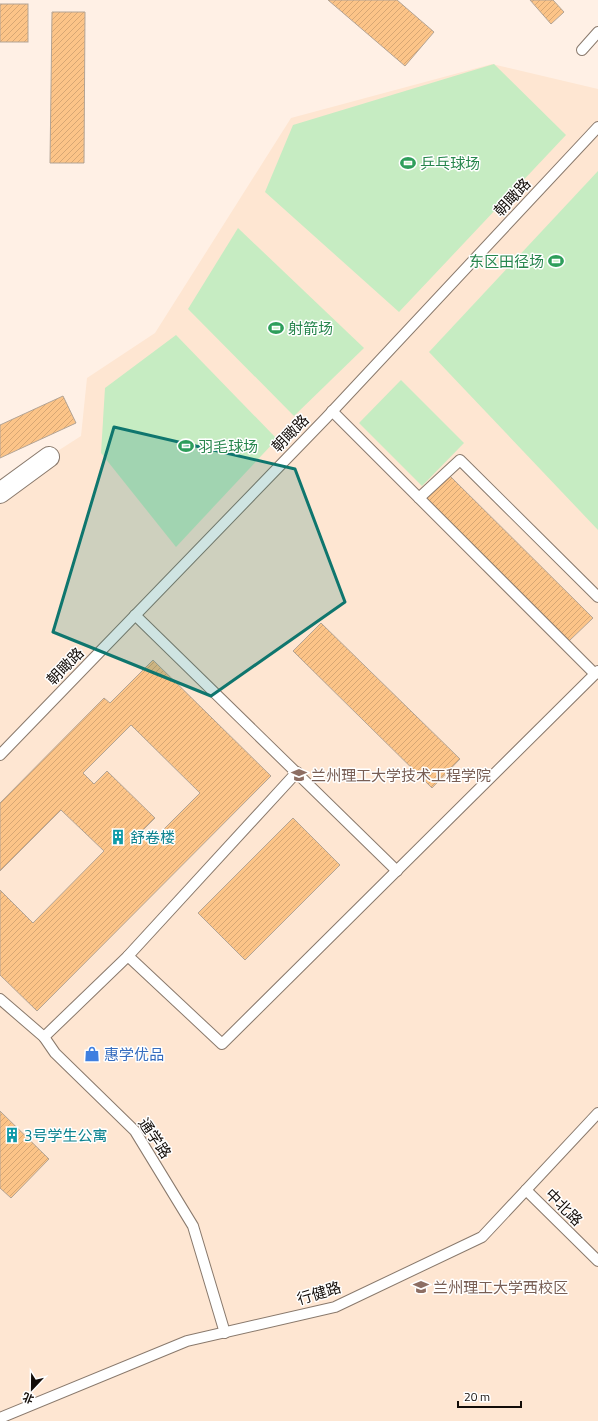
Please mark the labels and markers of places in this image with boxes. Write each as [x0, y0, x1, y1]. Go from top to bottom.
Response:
place label: 乒乓球场 [420, 152, 480, 175]
sports icon: 乒乓球场 [399, 154, 417, 172]
place label: 东区田径场 [469, 250, 544, 273]
sports icon: 东区田径场 [547, 252, 565, 270]
place label: 射箭场 [288, 317, 333, 340]
sports icon: 射箭场 [267, 319, 285, 337]
place label: 羽毛球场 [198, 435, 258, 458]
sports icon: 羽毛球场 [177, 437, 195, 455]
place label: 兰州理工大学技术工程学院 [311, 764, 491, 787]
school or university icon: 兰州理工大学技术工程学院 [290, 766, 308, 784]
place label: 舒卷楼 [130, 826, 175, 849]
building icon: 舒卷楼 [109, 828, 127, 846]
place label: 惠学优品 [104, 1043, 164, 1066]
shop icon: 惠学优品 [83, 1045, 101, 1063]
place label: 3号学生公寓 [24, 1124, 107, 1147]
building icon: 3号学生公寓 [3, 1126, 21, 1144]
place label: 兰州理工大学西校区 [433, 1276, 568, 1299]
school or university icon: 兰州理工大学西校区 [412, 1278, 430, 1296]

